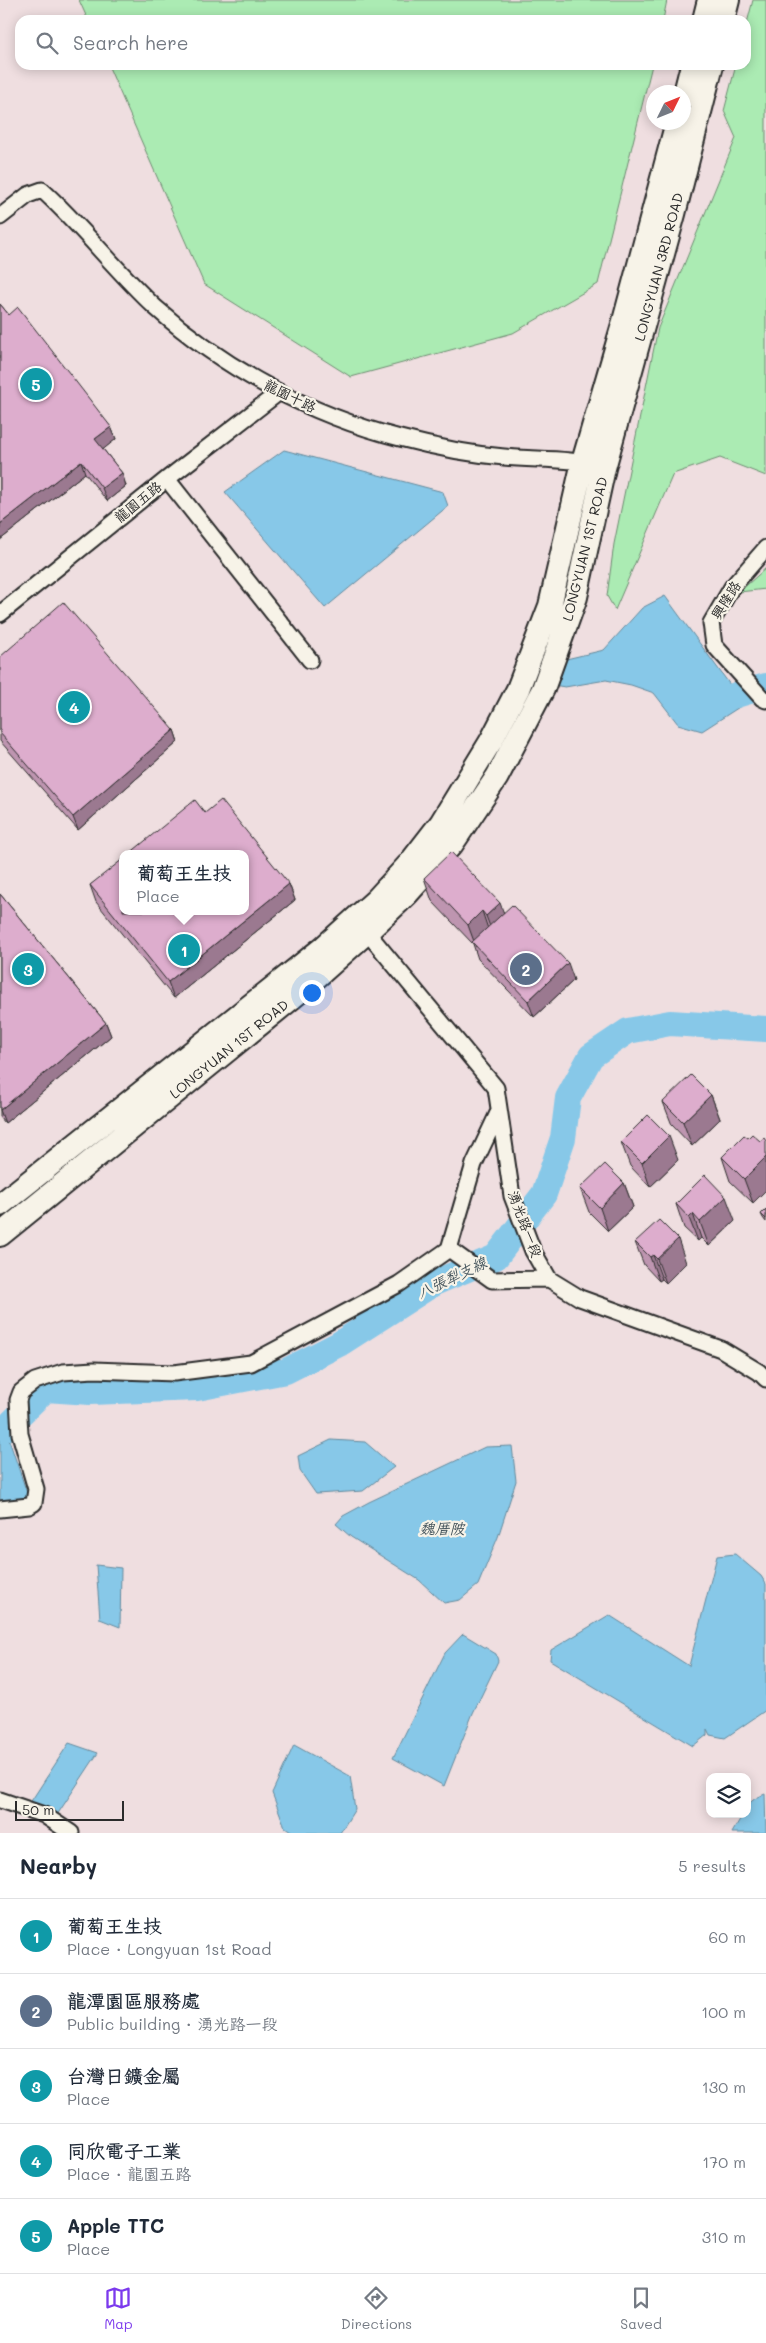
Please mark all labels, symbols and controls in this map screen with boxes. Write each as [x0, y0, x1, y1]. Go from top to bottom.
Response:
search box [15, 15, 751, 70]
icon: search [33, 29, 61, 57]
text: Search here [73, 30, 189, 55]
north arrow [646, 85, 691, 130]
street label: LONGYUAN 3RD ROAD [630, 191, 687, 343]
pin: 5 [20, 365, 52, 403]
street label: 龍園十路 [261, 375, 320, 416]
street label: LONGYUAN 1ST ROAD [557, 475, 612, 623]
street label: 龍園五路 [110, 477, 165, 527]
street label: 興隆路 [706, 577, 745, 623]
pin: 4 [58, 688, 90, 726]
popup [119, 850, 249, 915]
text: 葡萄王生技 [136, 860, 232, 885]
text: Place [136, 885, 180, 906]
pin: 1 [168, 931, 200, 969]
pin: 3 [12, 950, 44, 988]
pin: 2 [510, 950, 542, 988]
your location [299, 980, 325, 1006]
street label: LONGYUAN 1ST ROAD [165, 995, 292, 1103]
street label: 湧光路一段 [504, 1188, 547, 1260]
water label: 八張犁支線 [413, 1251, 491, 1303]
water label: 魏厝陂 [419, 1518, 466, 1538]
map controls [706, 1773, 751, 1818]
button: layers [706, 1773, 751, 1818]
scale bar [15, 1798, 124, 1821]
text: 50 m [22, 1800, 54, 1819]
text: Nearby [20, 1852, 97, 1879]
text: 5 results [678, 1855, 746, 1876]
text: 葡萄王生技 [67, 1913, 162, 1938]
text: 1 [32, 1926, 40, 1947]
text: 60 m [709, 1926, 746, 1947]
text: Place · Longyuan 1st Road [67, 1938, 271, 1959]
text: 龍潭園區服務處 [67, 1988, 200, 2013]
text: 2 [32, 2001, 40, 2022]
text: 100 m [701, 2001, 746, 2022]
text: Public building · 湧光路一段 [67, 2013, 277, 2034]
text: 台灣日鑛金屬 [67, 2063, 181, 2088]
text: 3 [31, 2076, 41, 2097]
text: 130 m [702, 2076, 746, 2097]
text: Place [67, 2088, 110, 2109]
text: 同欣電子工業 [67, 2138, 181, 2163]
text: 4 [31, 2151, 41, 2172]
text: 170 m [702, 2151, 746, 2172]
text: Place · 龍園五路 [67, 2163, 191, 2184]
text: Apple TTC [67, 2213, 164, 2238]
text: 5 [31, 2226, 41, 2247]
text: 310 m [702, 2226, 746, 2247]
text: Place [67, 2238, 110, 2259]
tab: Map [104, 2284, 133, 2333]
tab: Directions [341, 2284, 412, 2333]
tab: Saved [620, 2284, 662, 2333]

